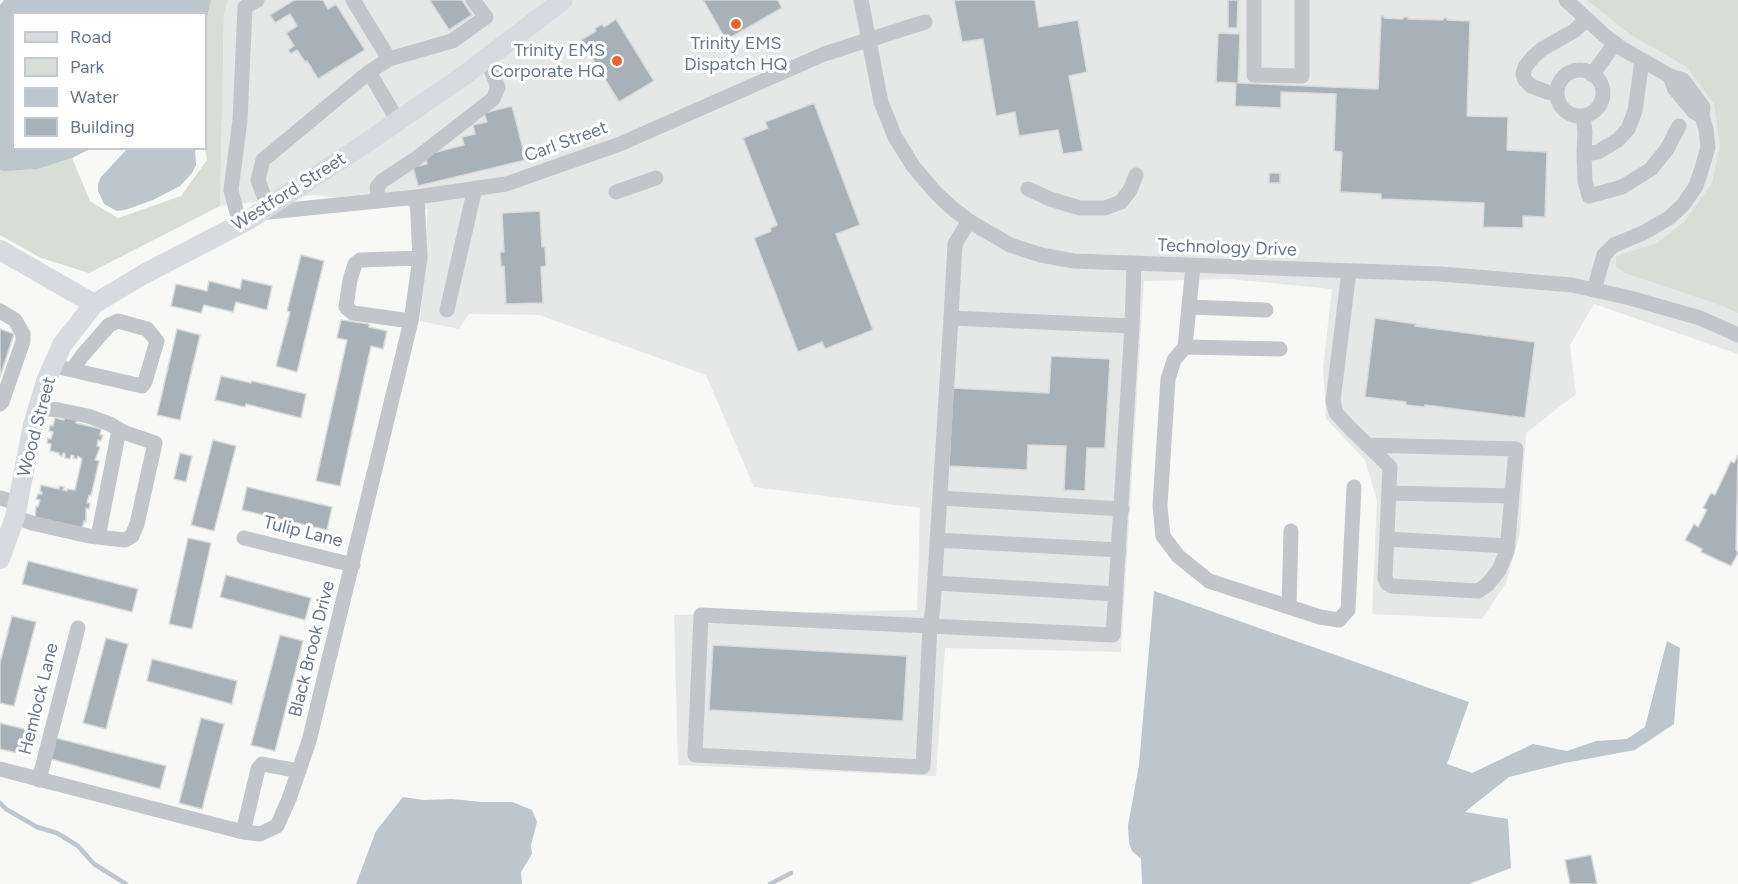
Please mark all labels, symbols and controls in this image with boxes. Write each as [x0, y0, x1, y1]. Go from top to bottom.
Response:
legend [12, 12, 207, 150]
marker: Trinity EMS Dispatch HQ [729, 17, 743, 31]
text: Road [70, 26, 111, 48]
place label: Trinity EMS Dispatch HQ [684, 33, 788, 76]
place label: Trinity EMS Corporate HQ [491, 40, 605, 82]
marker: Trinity EMS Corporate HQ [610, 54, 624, 68]
text: Park [70, 56, 104, 78]
text: Water [70, 86, 118, 108]
text: Building [70, 116, 135, 138]
street label: Carl Street [521, 117, 611, 167]
street label: Westford Street [228, 148, 350, 236]
street label: Technology Drive [1157, 235, 1297, 261]
street label: Wood Street [13, 375, 61, 479]
street label: Tulip Lane [261, 512, 345, 552]
street label: Black Brook Drive [285, 579, 339, 719]
street label: Hemlock Lane [15, 641, 63, 757]

